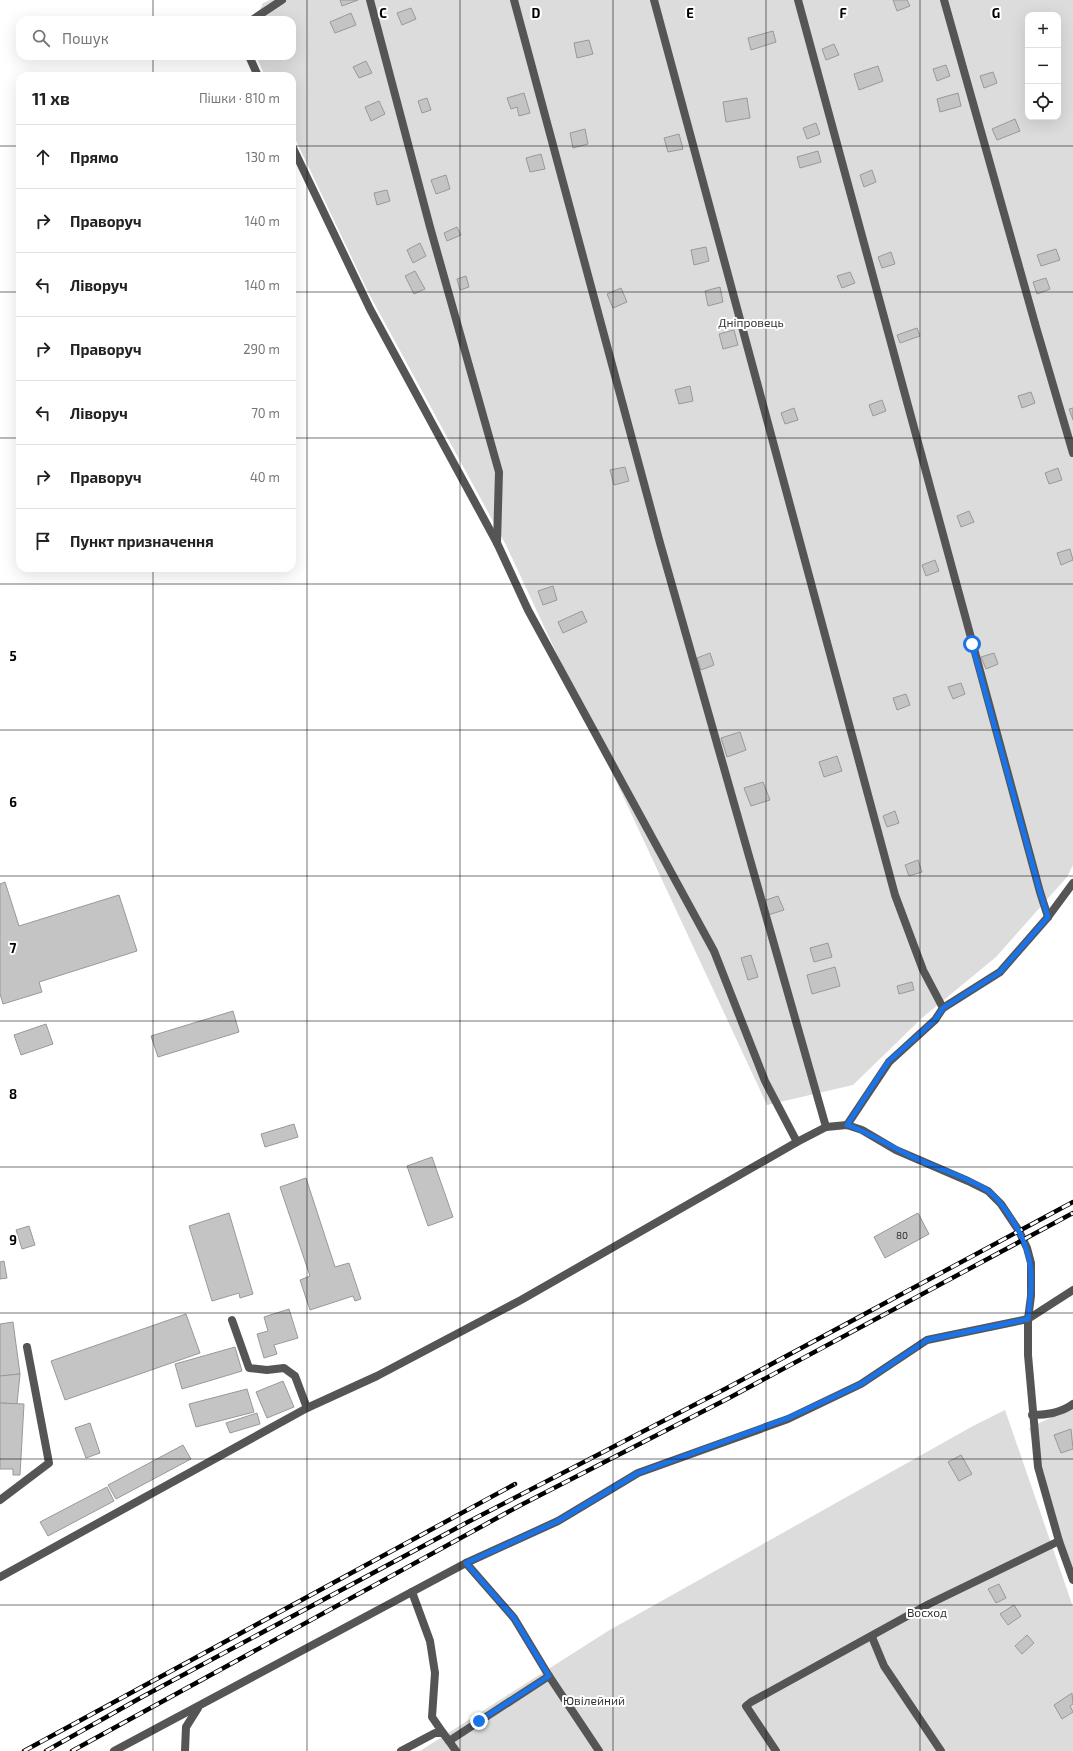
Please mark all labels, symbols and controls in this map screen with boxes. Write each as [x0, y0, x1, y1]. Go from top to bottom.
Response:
text: C [379, 5, 387, 21]
text: D [532, 5, 541, 21]
text: E [686, 5, 694, 21]
text: F [839, 5, 847, 21]
text: G [992, 5, 1000, 21]
map controls [1025, 12, 1061, 120]
button: + [1025, 12, 1061, 48]
search box [16, 16, 296, 60]
icon: search [30, 27, 52, 49]
text: Пошук [62, 29, 109, 47]
button: − [1025, 48, 1061, 84]
button: locate [1025, 84, 1061, 120]
text: 11 хв [32, 88, 70, 108]
text: Пішки · 810 m [199, 90, 280, 106]
icon: ahead [32, 146, 54, 168]
text: Прямо [70, 148, 119, 166]
text: 130 m [245, 149, 280, 165]
icon: right [32, 210, 54, 232]
text: Праворуч [70, 212, 141, 230]
text: 140 m [245, 213, 280, 229]
icon: left [32, 274, 54, 296]
text: Ліворуч [70, 276, 128, 294]
text: 140 m [245, 277, 280, 293]
park label: Дніпровець [718, 315, 784, 329]
icon: right [32, 338, 54, 360]
text: Праворуч [70, 340, 141, 358]
text: 290 m [243, 341, 280, 357]
icon: left [32, 402, 54, 424]
text: Ліворуч [70, 404, 128, 422]
text: 70 m [251, 405, 280, 421]
icon: right [32, 466, 54, 488]
text: Праворуч [70, 468, 141, 486]
text: 40 m [250, 469, 280, 485]
icon: arrive [32, 530, 54, 552]
text: Пункт призначення [70, 532, 214, 550]
route start [963, 635, 981, 653]
text: 5 [9, 648, 17, 664]
text: 6 [9, 794, 17, 810]
text: 7 [10, 940, 17, 956]
text: 8 [9, 1086, 17, 1102]
house number: 80 [896, 1229, 908, 1241]
text: 9 [9, 1232, 17, 1248]
park label: Восход [907, 1605, 947, 1619]
park label: Ювілейний [563, 1693, 625, 1707]
route end [470, 1712, 488, 1730]

